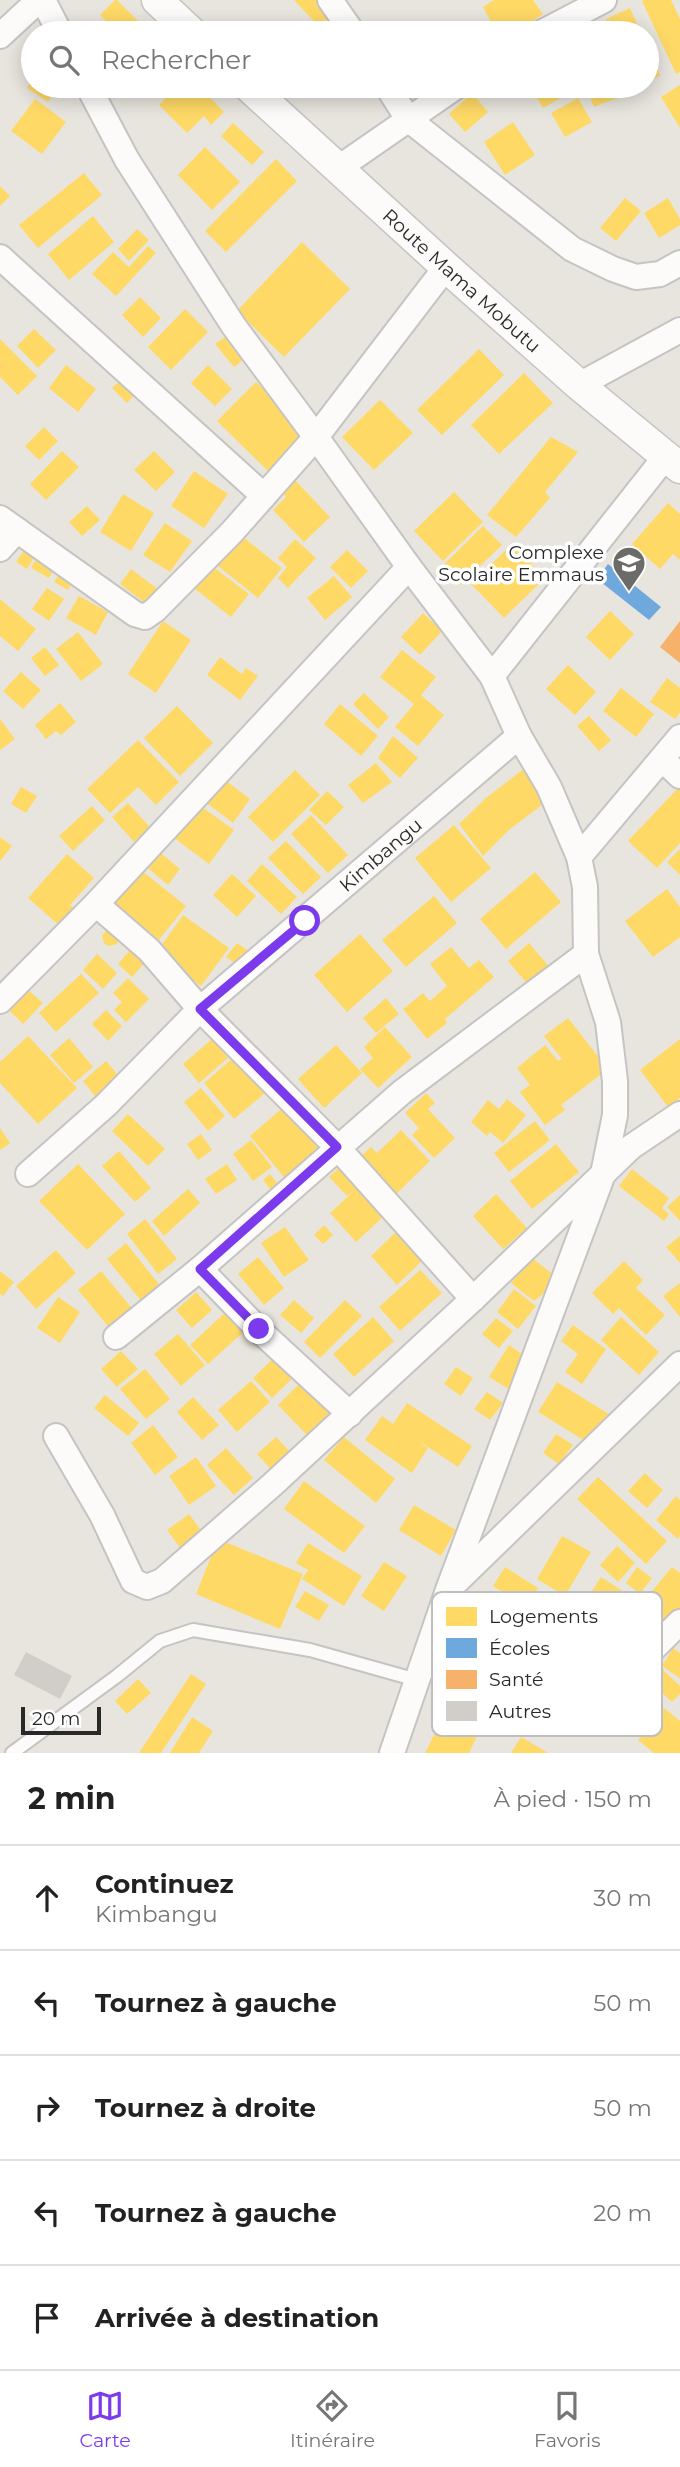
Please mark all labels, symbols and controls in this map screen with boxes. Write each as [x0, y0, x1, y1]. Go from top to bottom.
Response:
search box [21, 21, 659, 98]
icon: search [45, 41, 83, 79]
text: Rechercher [101, 44, 251, 76]
street label: Route Mama Mobutu [378, 204, 545, 358]
place label: Complexe Scolaire Emmaus [438, 541, 604, 586]
school or university icon: Complexe Scolaire Emmaus [610, 544, 648, 593]
street label: Kimbangu [335, 813, 427, 897]
route start [289, 905, 320, 936]
route end [243, 1313, 274, 1344]
legend [432, 1592, 662, 1736]
text: Logements [489, 1605, 598, 1628]
text: Écoles [489, 1637, 550, 1660]
text: Santé [489, 1668, 544, 1691]
text: Autres [489, 1700, 551, 1723]
scale bar [21, 1704, 102, 1736]
text: 20 m [32, 1707, 80, 1730]
text: 2 min [28, 1780, 115, 1817]
text: À pied · 150 m [493, 1785, 652, 1813]
text: Continuez [95, 1868, 234, 1900]
icon: ahead [28, 1879, 66, 1917]
text: 30 m [593, 1884, 652, 1912]
text: Kimbangu [95, 1900, 218, 1928]
icon: left [28, 1984, 66, 2022]
text: Tournez à gauche [95, 1987, 337, 2019]
text: 50 m [593, 1989, 652, 2017]
icon: right [28, 2089, 66, 2127]
text: Tournez à droite [95, 2092, 316, 2124]
text: 50 m [593, 2094, 652, 2122]
icon: left [28, 2194, 66, 2232]
text: Tournez à gauche [95, 2197, 337, 2229]
text: 20 m [593, 2199, 652, 2227]
icon: arrive [28, 2299, 66, 2337]
text: Arrivée à destination [95, 2302, 379, 2334]
tab: Carte [80, 2387, 131, 2452]
tab: Itinéraire [290, 2387, 375, 2452]
tab: Favoris [534, 2387, 600, 2452]

